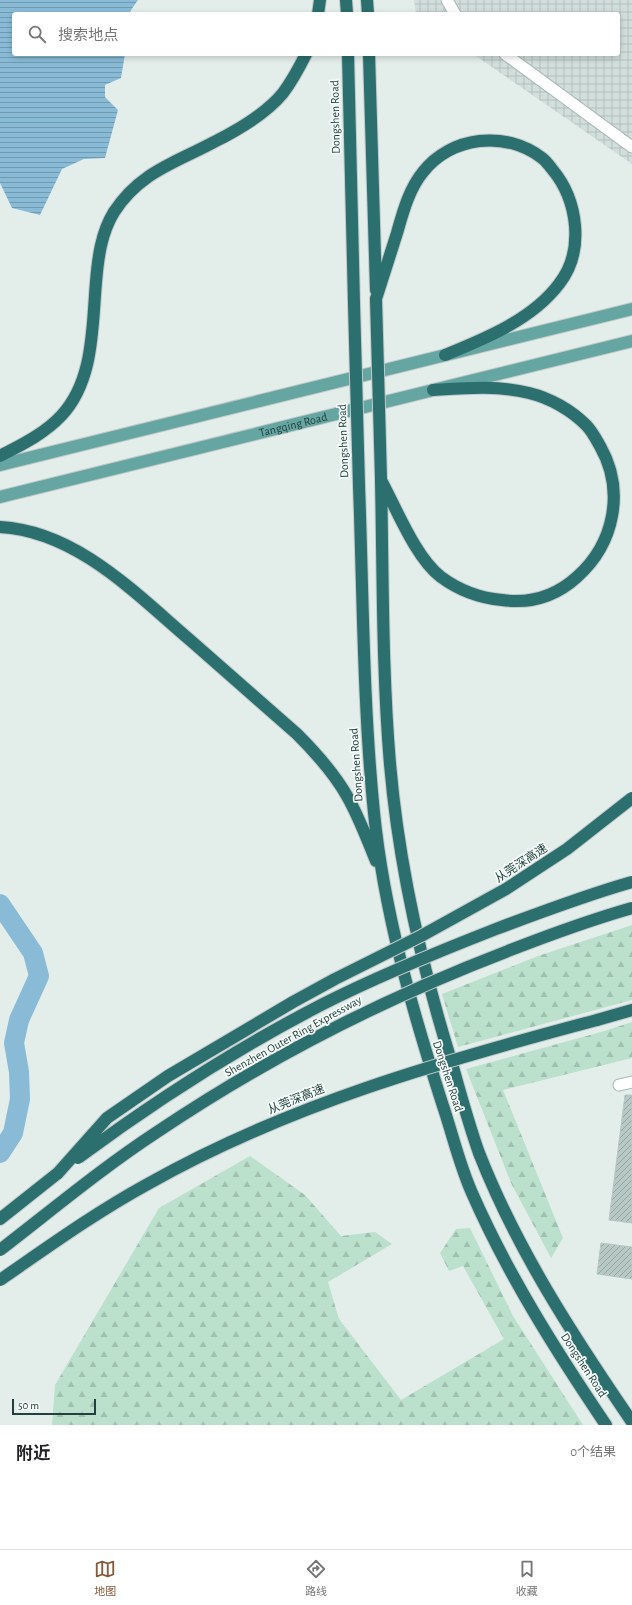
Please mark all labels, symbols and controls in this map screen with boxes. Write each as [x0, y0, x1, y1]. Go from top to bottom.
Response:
search box [12, 12, 620, 56]
icon: search [26, 23, 48, 45]
text: 搜索地点 [58, 28, 118, 43]
street label: Dongshen Road [328, 80, 342, 154]
street label: Dongshen Road [336, 404, 350, 478]
street label: Tangqing Road [258, 410, 328, 439]
street label: Dongshen Road [347, 728, 365, 802]
street label: 从莞深高速 [492, 841, 549, 884]
street label: Shenzhen Outer Ring Expressway [223, 993, 364, 1080]
street label: Dongshen Road [431, 1039, 465, 1113]
street label: 从莞深高速 [266, 1081, 326, 1116]
street label: Dongshen Road [559, 1331, 609, 1399]
scale bar [12, 1397, 96, 1416]
text: 50 m [18, 1400, 39, 1411]
text: 附近 [16, 1445, 50, 1462]
text: 0个结果 [570, 1446, 616, 1459]
tab: 地图 [94, 1558, 116, 1598]
tab: 路线 [305, 1558, 327, 1598]
tab: 收藏 [516, 1558, 538, 1598]

